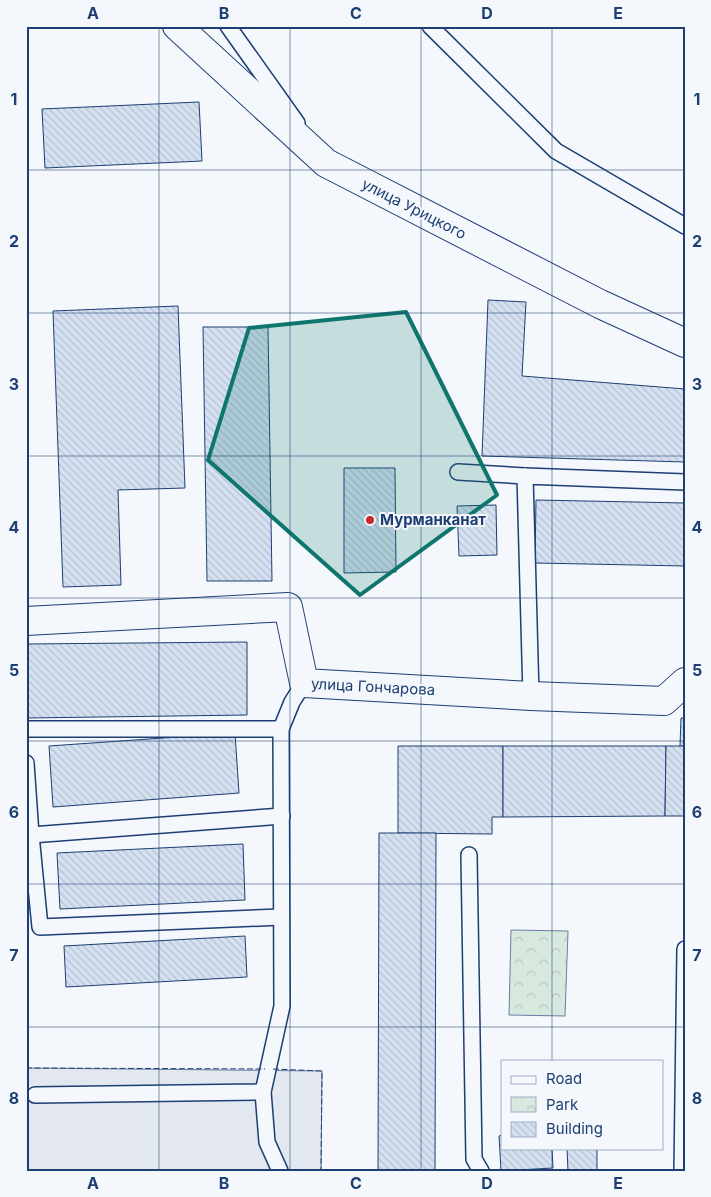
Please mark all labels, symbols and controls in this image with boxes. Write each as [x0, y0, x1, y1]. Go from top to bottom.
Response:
text: A [87, 3, 99, 23]
text: B [219, 3, 229, 23]
text: C [350, 3, 362, 23]
text: D [481, 3, 493, 23]
text: E [613, 3, 623, 23]
text: 1 [11, 89, 17, 109]
text: 1 [694, 89, 700, 109]
street label: улица Урицкого [359, 174, 470, 243]
text: 2 [9, 231, 19, 251]
text: 2 [692, 231, 702, 251]
text: 3 [9, 374, 19, 394]
text: 3 [692, 374, 702, 394]
place label: Мурманканат [380, 510, 486, 529]
marker: Мурманканат [364, 514, 376, 526]
text: 4 [9, 517, 20, 537]
text: 4 [692, 517, 703, 537]
text: 5 [9, 660, 19, 680]
text: 5 [692, 660, 702, 680]
street label: улица Гончарова [310, 674, 436, 699]
text: 6 [9, 802, 19, 822]
text: 6 [692, 802, 702, 822]
text: 7 [9, 945, 19, 965]
text: 7 [692, 945, 702, 965]
legend [501, 1060, 664, 1150]
text: Road [546, 1069, 582, 1088]
text: 8 [9, 1088, 19, 1108]
text: 8 [692, 1088, 702, 1108]
text: Park [546, 1095, 579, 1114]
text: Building [546, 1119, 603, 1138]
text: A [87, 1173, 99, 1193]
text: B [219, 1173, 229, 1193]
text: C [350, 1173, 362, 1193]
text: D [481, 1173, 493, 1193]
text: E [613, 1173, 623, 1193]

